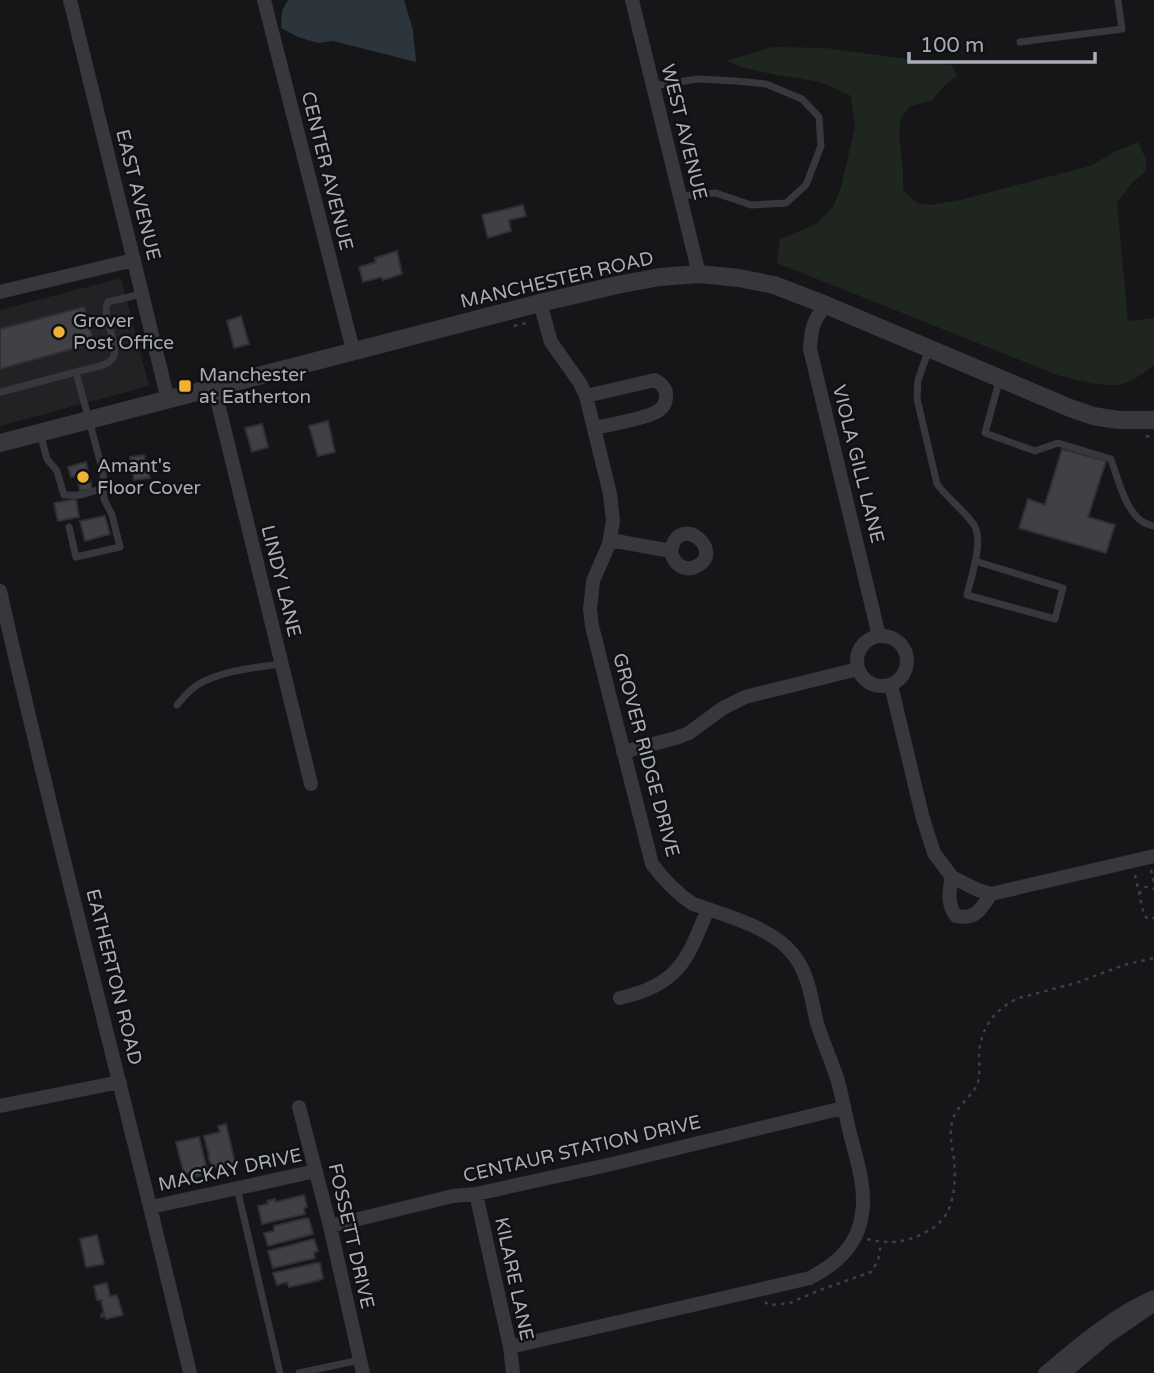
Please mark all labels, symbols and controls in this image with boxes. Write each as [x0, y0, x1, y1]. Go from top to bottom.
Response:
scale bar [909, 21, 1094, 65]
text: 100 m [920, 33, 984, 58]
street label: WEST AVENUE [656, 62, 712, 202]
street label: CENTER AVENUE [297, 89, 357, 253]
street label: EAST AVENUE [111, 127, 165, 263]
street label: MANCHESTER ROAD [458, 247, 656, 313]
place label: Grover Post Office [73, 310, 174, 354]
marker: Grover Post Office [51, 324, 67, 340]
place label: Manchester at Eatherton [199, 364, 311, 408]
marker: Manchester at Eatherton [177, 378, 193, 394]
street label: VIOLA GILL LANE [828, 383, 888, 545]
place label: Amant's Floor Cover [97, 455, 201, 499]
marker: Amant's Floor Cover [75, 469, 91, 485]
street label: LINDY LANE [256, 523, 306, 639]
street label: GROVER RIDGE DRIVE [608, 651, 684, 859]
street label: EATHERTON ROAD [81, 887, 147, 1067]
street label: CENTAUR STATION DRIVE [461, 1111, 703, 1187]
street label: MACKAY DRIVE [156, 1144, 304, 1196]
street label: FOSSETT DRIVE [324, 1161, 378, 1311]
street label: KILARE LANE [490, 1215, 538, 1343]

